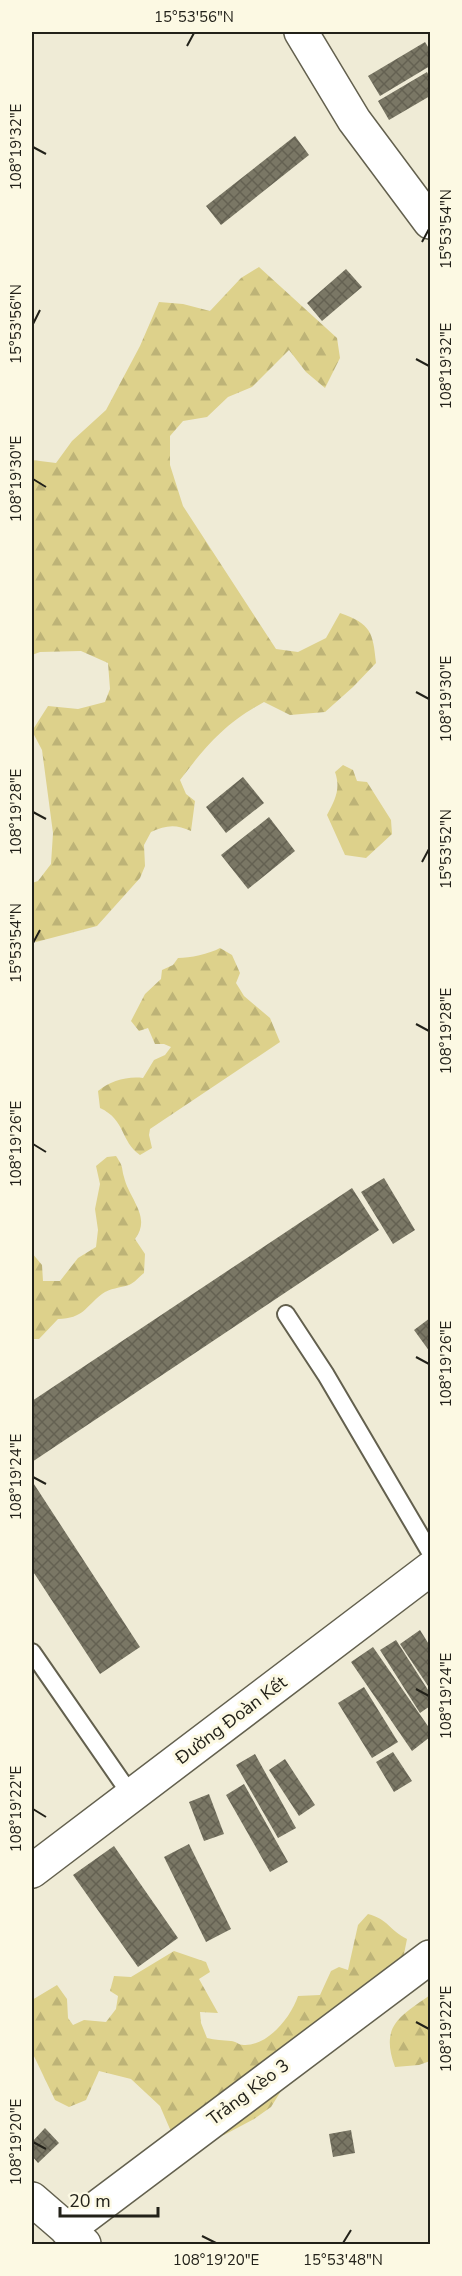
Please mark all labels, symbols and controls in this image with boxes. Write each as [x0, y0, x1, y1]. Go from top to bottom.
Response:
text: 15°53'56"N [154, 7, 234, 27]
text: 108°19'32"E [6, 104, 26, 190]
text: 15°53'54"N [436, 189, 456, 269]
text: 15°53'56"N [6, 284, 26, 364]
text: 108°19'32"E [436, 323, 456, 409]
text: 108°19'30"E [6, 436, 26, 522]
text: 108°19'30"E [436, 656, 456, 742]
text: 108°19'28"E [6, 769, 26, 855]
text: 15°53'52"N [436, 809, 456, 889]
text: 15°53'54"N [6, 903, 26, 983]
text: 108°19'28"E [436, 988, 456, 1074]
text: 108°19'26"E [6, 1101, 26, 1187]
text: 108°19'26"E [436, 1321, 456, 1407]
text: 108°19'24"E [6, 1434, 26, 1520]
text: 108°19'24"E [436, 1653, 456, 1739]
street label: Đường Đoàn Kết [170, 1670, 292, 1770]
text: 108°19'22"E [6, 1766, 26, 1852]
text: 108°19'22"E [436, 1986, 456, 2072]
street label: Trảng Kèo 3 [202, 2053, 294, 2131]
text: 108°19'20"E [6, 2099, 26, 2185]
scale bar [60, 2180, 158, 2218]
text: 20 m [69, 2189, 111, 2213]
text: 108°19'20"E [173, 2250, 259, 2270]
text: 15°53'48"N [303, 2250, 383, 2270]

